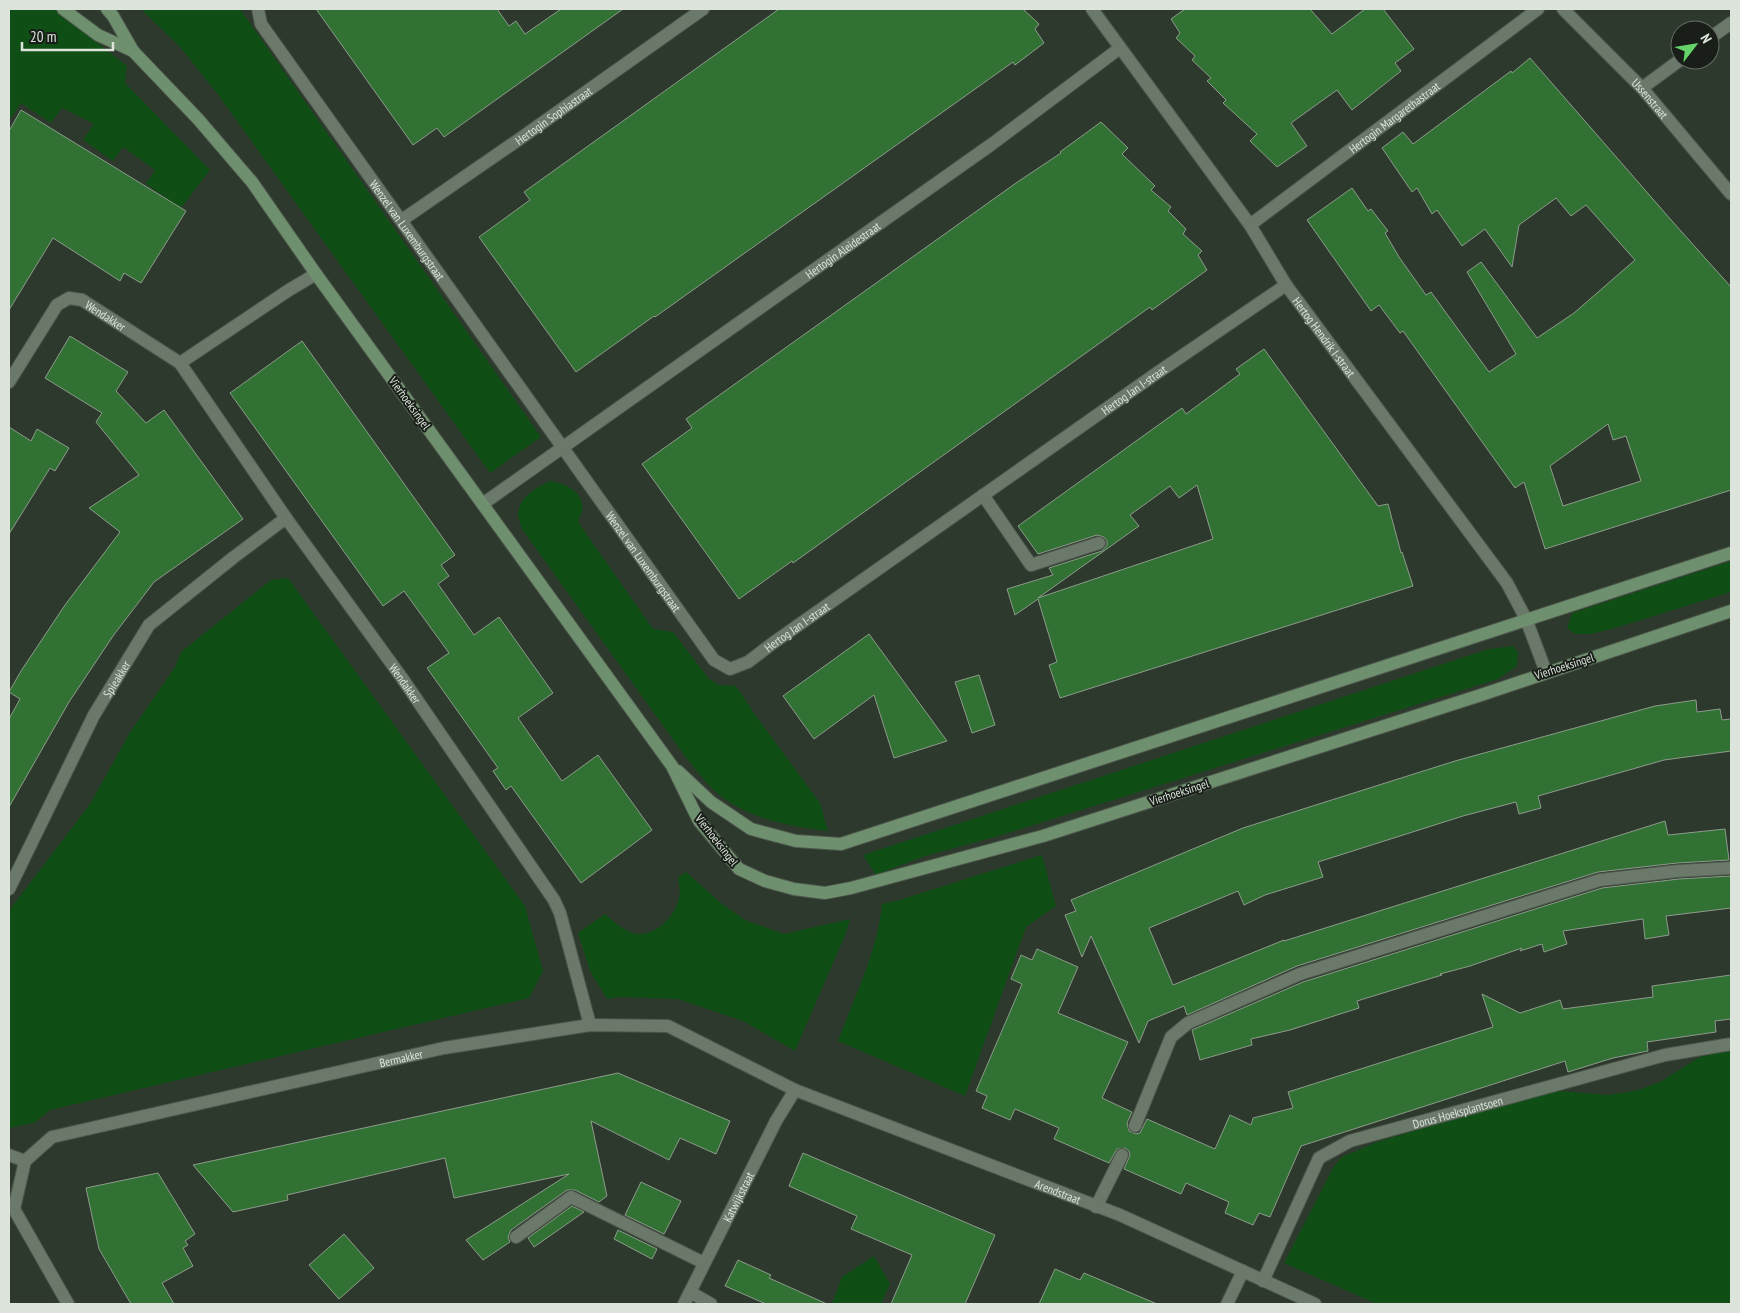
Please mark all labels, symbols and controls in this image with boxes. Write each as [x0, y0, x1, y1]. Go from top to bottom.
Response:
scale bar [22, 20, 114, 52]
north arrow [1670, 20, 1720, 70]
text: 20 m [30, 27, 56, 46]
text: N [1696, 30, 1716, 46]
street label: Ussenstraat [1629, 75, 1672, 122]
street label: Hertogin Margarethastraat [1345, 78, 1443, 156]
street label: Hertogin Sophiastraat [512, 82, 595, 148]
street label: Wenzel van Luxemburgstraat [367, 177, 449, 283]
street label: Hertogin Aleidestraat [802, 218, 884, 281]
street label: Hertog Hendrik I-straat [1290, 294, 1359, 380]
street label: Wendakker [83, 297, 129, 334]
street label: Hertog Jan I-straat [1098, 361, 1170, 418]
street label: Vierhoeksingel [385, 373, 434, 432]
street label: Wenzel van Luxemburgstraat [603, 508, 685, 615]
street label: Hertog Jan I-straat [761, 598, 833, 655]
street label: Vierhoeksingel [1532, 649, 1596, 683]
street label: Spieakker [99, 657, 133, 700]
street label: Wendakker [386, 660, 425, 707]
street label: Vierhoeksingel [1147, 775, 1211, 809]
street label: Vierhoeksingel [692, 810, 742, 869]
street label: Bermakker [378, 1045, 425, 1070]
street label: Dorus Hoeksplantsoen [1411, 1092, 1504, 1131]
street label: Katwijkstraat [719, 1169, 757, 1224]
street label: Arendstraat [1033, 1176, 1084, 1207]

